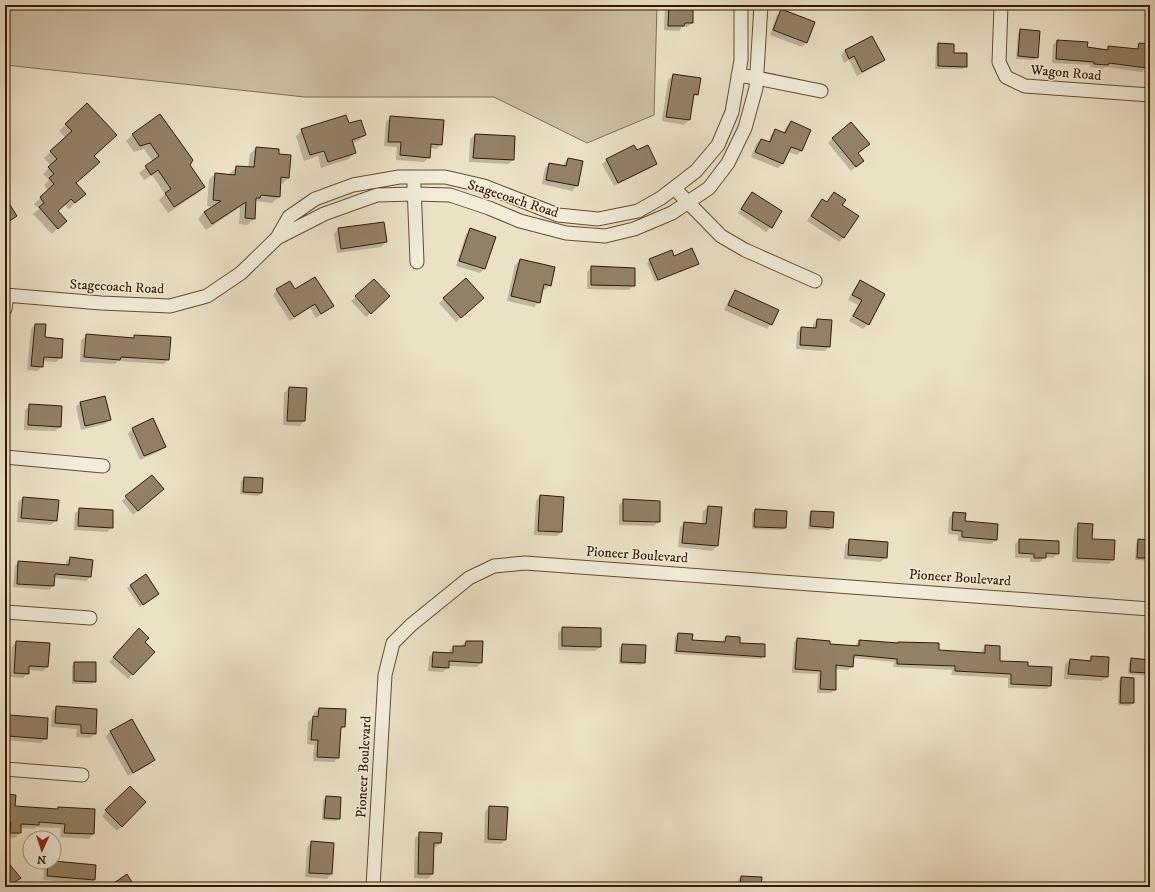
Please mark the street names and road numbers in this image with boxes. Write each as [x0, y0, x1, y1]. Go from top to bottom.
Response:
street label: Wagon Road [1029, 61, 1102, 85]
street label: Stagecoach Road [465, 176, 561, 222]
street label: Stagecoach Road [69, 276, 165, 298]
street label: Pioneer Boulevard [585, 542, 689, 568]
street label: Pioneer Boulevard [908, 565, 1012, 591]
street label: Pioneer Boulevard [352, 715, 376, 819]

